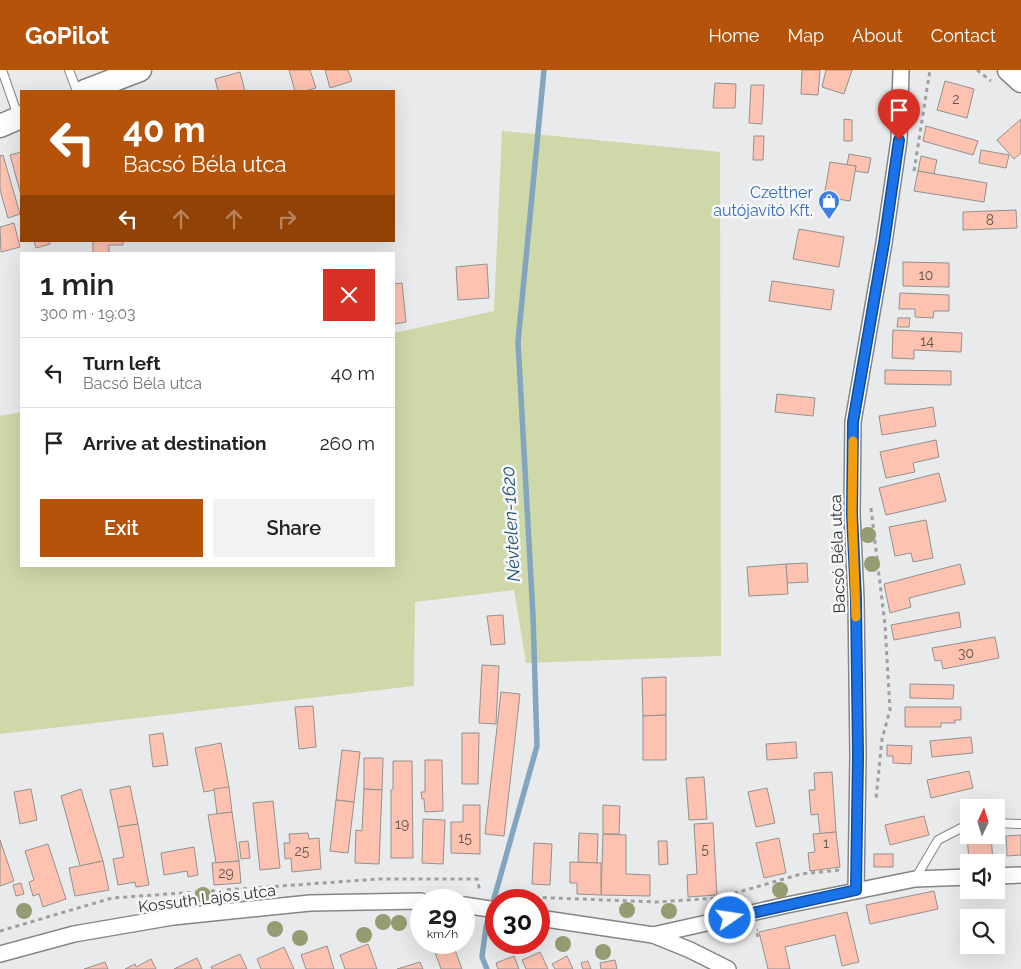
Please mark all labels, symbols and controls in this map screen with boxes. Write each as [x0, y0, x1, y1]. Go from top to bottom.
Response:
text: GoPilot [25, 21, 109, 50]
text: Home [708, 25, 759, 46]
text: Map [787, 25, 824, 46]
text: About [852, 25, 903, 46]
text: Contact [931, 25, 996, 46]
pin [878, 89, 920, 140]
house number: 2 [952, 91, 960, 107]
icon: arrive [885, 96, 913, 124]
text: 40 m [123, 109, 205, 150]
icon: left [40, 110, 105, 175]
text: Bacsó Béla utca [123, 151, 287, 177]
place label: Czettner autójavító Kft. [713, 183, 813, 220]
shop icon: Czettner autójavító Kft. [817, 189, 841, 220]
icon: left [114, 205, 142, 233]
icon: ahead [167, 205, 195, 233]
icon: ahead [220, 205, 248, 233]
icon: right [273, 205, 301, 233]
house number: 8 [986, 212, 994, 228]
text: 1 min [40, 267, 115, 302]
house number: 10 [919, 267, 933, 283]
button: close [323, 269, 375, 321]
text: 300 m · 19:03 [40, 304, 136, 323]
house number: 14 [920, 333, 934, 349]
text: Turn left [83, 352, 160, 374]
icon: left [40, 359, 68, 387]
text: 40 m [331, 362, 375, 384]
text: Bacsó Béla utca [83, 374, 202, 393]
icon: arrive [40, 429, 68, 457]
text: Arrive at destination [83, 432, 267, 454]
text: 260 m [320, 432, 375, 454]
water label: Névtelen-1620 [497, 466, 524, 582]
street label: Bacsó Béla utca [826, 494, 849, 614]
button: Exit [40, 499, 203, 557]
button: Share [213, 499, 375, 557]
house number: 30 [958, 645, 974, 661]
north arrow [960, 799, 1005, 844]
map controls [960, 799, 1005, 954]
house number: 19 [395, 816, 409, 832]
house number: 15 [458, 830, 472, 846]
house number: 1 [823, 835, 829, 851]
house number: 5 [701, 841, 709, 857]
house number: 25 [295, 843, 310, 859]
button: sound [960, 854, 1005, 899]
house number: 29 [218, 865, 234, 881]
street label: Kossuth Lajos utca [137, 881, 277, 916]
speed limit sign: 30 [485, 889, 550, 954]
position arrow [703, 891, 755, 943]
text: 29 [428, 900, 457, 930]
button: search [960, 909, 1005, 954]
text: km/h [427, 927, 458, 941]

